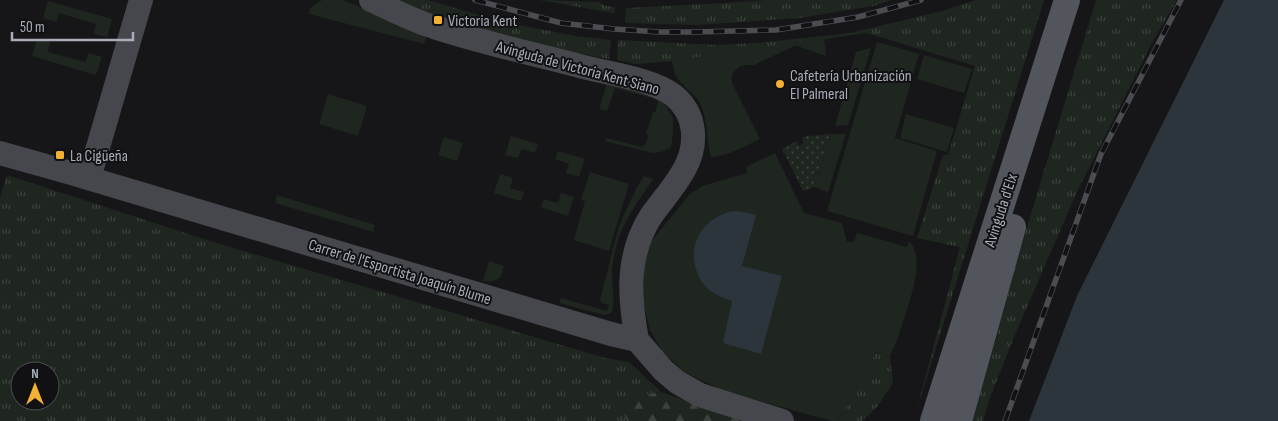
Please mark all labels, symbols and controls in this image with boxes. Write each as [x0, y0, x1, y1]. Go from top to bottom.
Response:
scale bar [12, 10, 134, 42]
place label: Victoria Kent [448, 12, 517, 31]
marker: Victoria Kent [432, 14, 444, 26]
text: 50 m [20, 18, 45, 37]
street label: Avinguda de Victoria Kent Siano [493, 37, 661, 99]
place label: Cafetería Urbanización El Palmeral [790, 67, 912, 104]
marker: Cafetería Urbanización El Palmeral [774, 78, 786, 90]
place label: La Cigüeña [70, 147, 128, 166]
marker: La Cigüeña [54, 149, 66, 161]
street label: Avinguda d'Elx [980, 171, 1022, 250]
street label: Carrer de l'Esportista Joaquín Blume [306, 236, 493, 309]
north arrow [10, 361, 60, 411]
text: N [31, 365, 39, 382]

